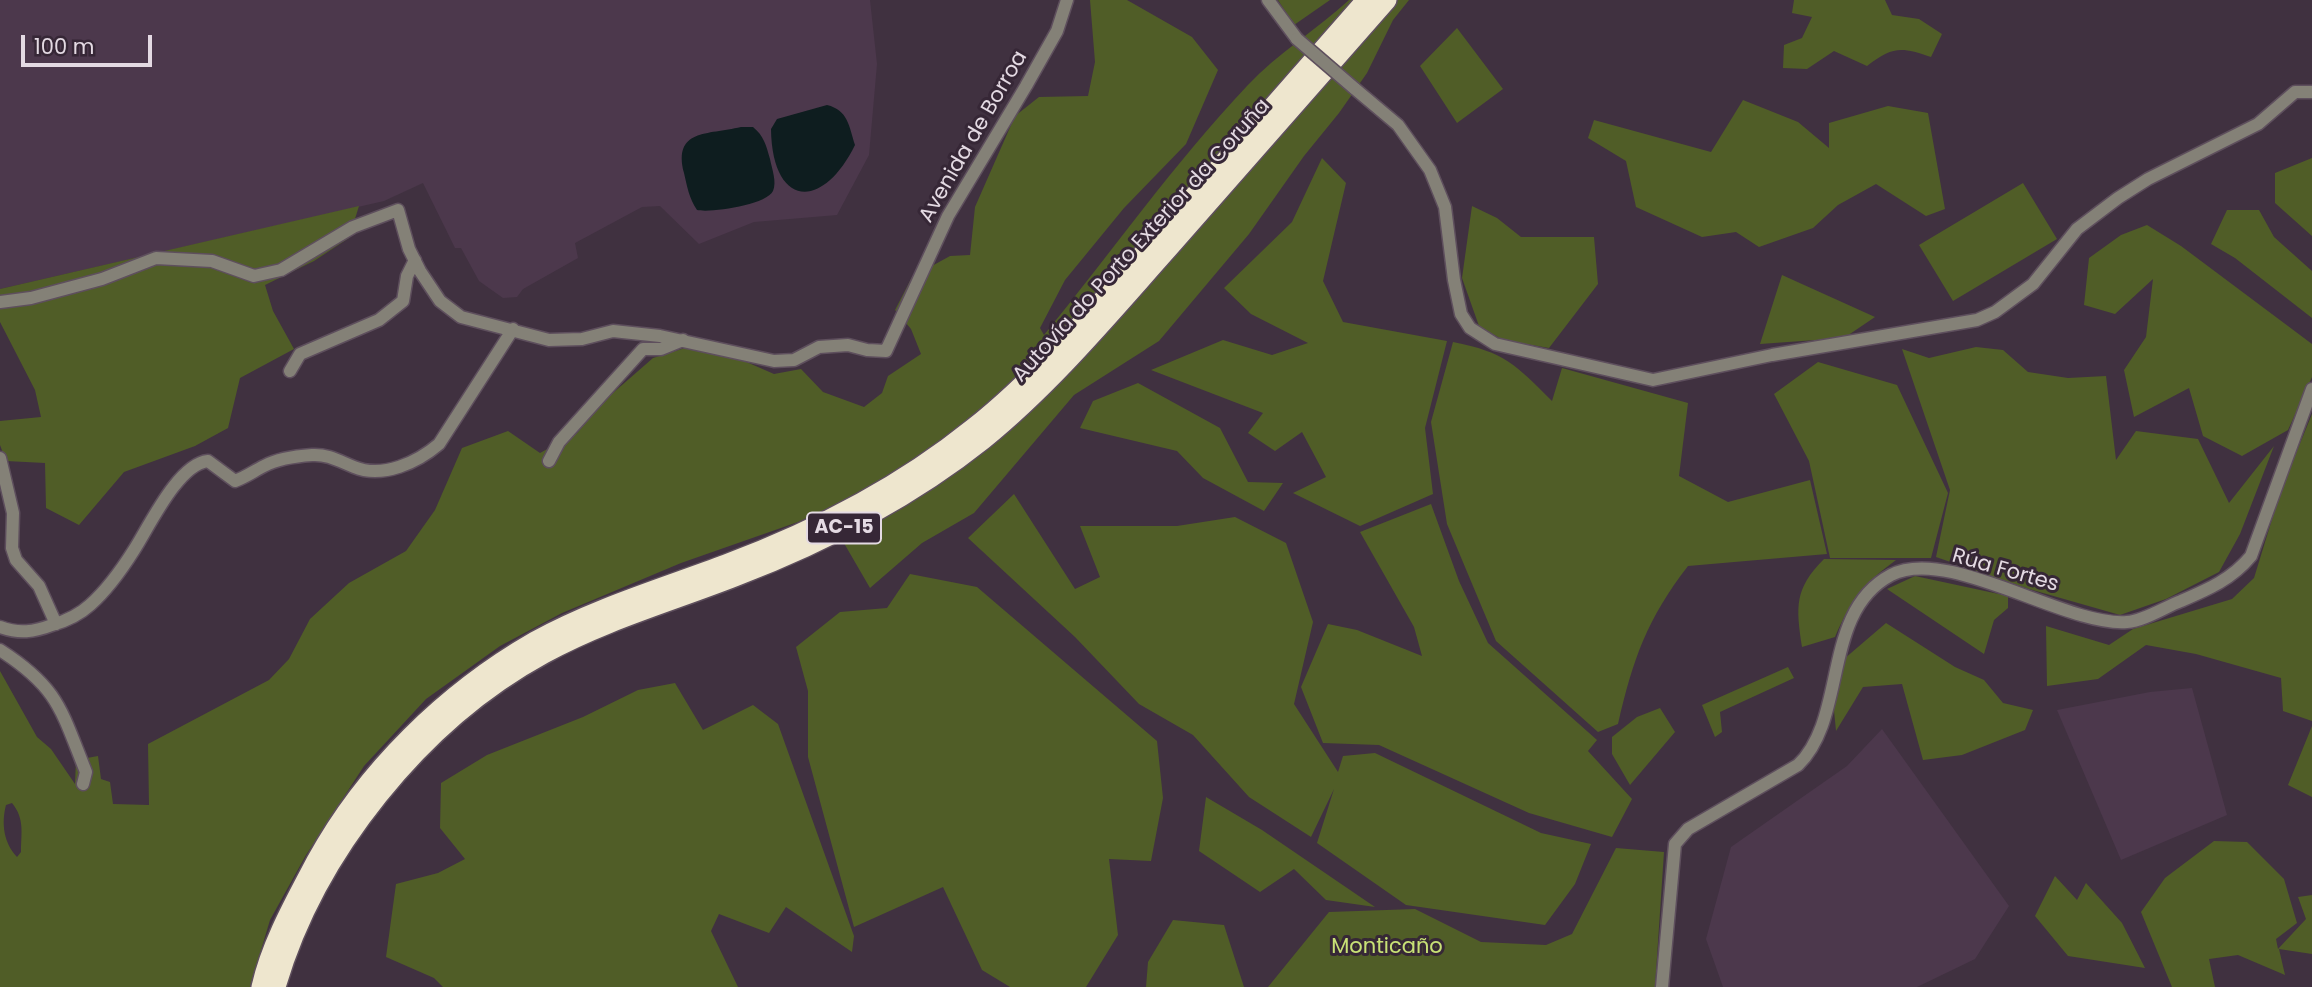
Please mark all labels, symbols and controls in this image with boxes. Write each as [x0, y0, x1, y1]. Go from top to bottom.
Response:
scale bar [24, 21, 156, 65]
text: 100 m [34, 32, 94, 61]
street label: Avenida de Borroa [915, 47, 1033, 227]
street label: Autovía do Porto Exterior da Coruña [1008, 94, 1276, 388]
road number: AC-15 [807, 512, 881, 544]
street label: Rúa Fortes [1949, 544, 2061, 598]
park label: Monticaño [1331, 935, 1443, 961]

